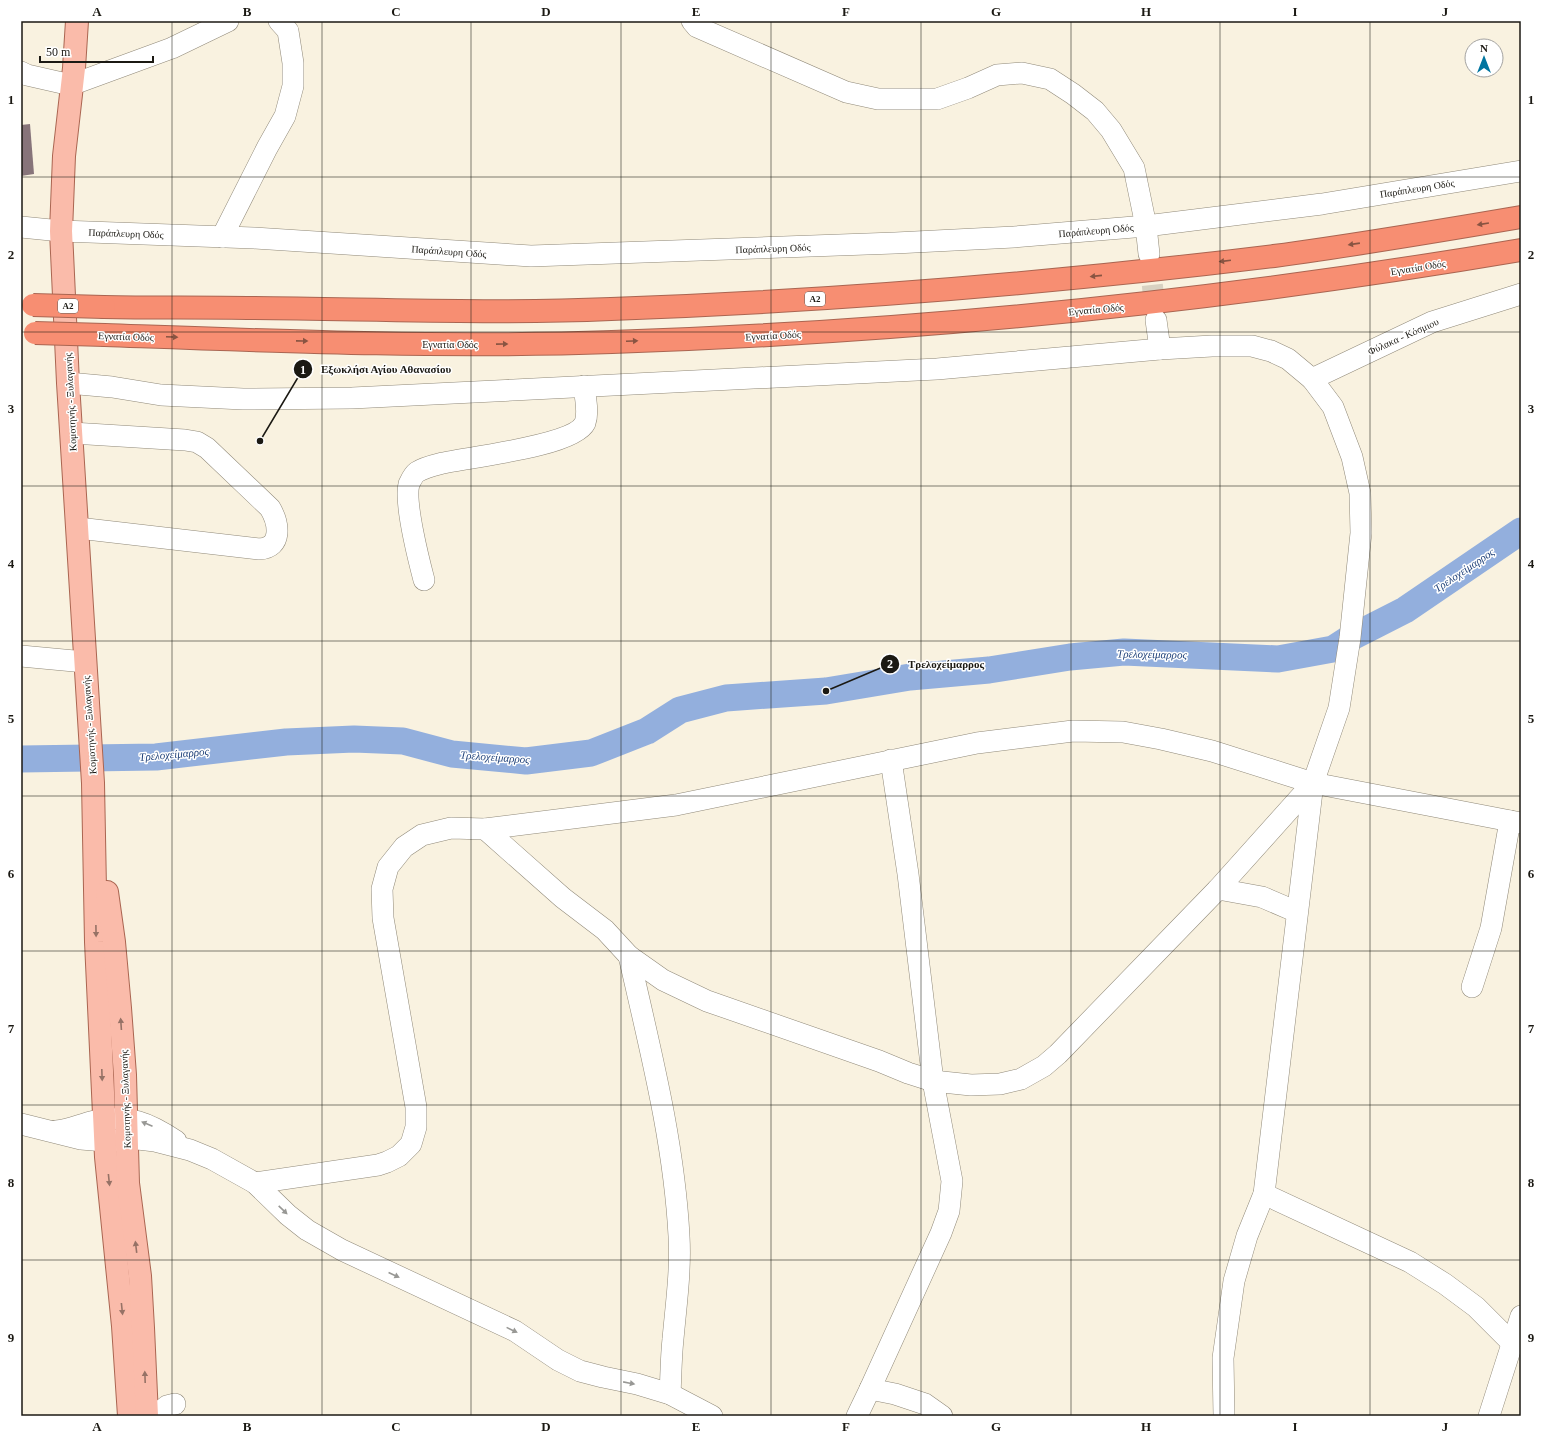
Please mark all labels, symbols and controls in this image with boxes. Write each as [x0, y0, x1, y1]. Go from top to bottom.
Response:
text: A [92, 4, 102, 19]
text: B [243, 4, 252, 19]
text: C [391, 4, 401, 19]
text: D [541, 4, 551, 19]
text: E [692, 4, 700, 19]
text: F [842, 4, 850, 19]
text: G [991, 4, 1001, 19]
text: H [1141, 4, 1151, 19]
text: I [1292, 4, 1298, 19]
text: J [1442, 4, 1449, 19]
scale bar [40, 38, 153, 64]
north arrow [1464, 38, 1504, 78]
text: N [1480, 42, 1488, 54]
text: 50 m [46, 45, 71, 59]
text: 1 [8, 92, 14, 107]
text: 1 [1528, 92, 1534, 107]
street label: Παράπλευρη Οδός [1379, 177, 1455, 200]
one-way arrow [1476, 221, 1489, 227]
street label: Παράπλευρη Οδός [1058, 222, 1134, 239]
street label: Παράπλευρη Οδός [88, 227, 164, 240]
one-way arrow [1348, 241, 1360, 247]
street label: Παράπλευρη Οδός [735, 242, 811, 255]
street label: Παράπλευρη Οδός [411, 243, 487, 260]
text: 2 [8, 247, 14, 262]
text: 2 [1528, 247, 1534, 262]
one-way arrow [1219, 258, 1231, 264]
street label: Εγνατία Οδός [1390, 258, 1446, 277]
one-way arrow [1090, 272, 1102, 279]
road number: Α2 [805, 292, 825, 306]
road number: Α2 [58, 299, 78, 313]
street label: Εγνατία Οδός [1068, 302, 1124, 317]
street label: Φύλακα - Κόσμιου [1366, 316, 1440, 357]
street label: Εγνατία Οδός [745, 329, 801, 342]
street label: Εγνατία Οδός [98, 330, 154, 343]
one-way arrow [166, 334, 178, 341]
one-way arrow [296, 338, 309, 344]
one-way arrow [626, 338, 638, 345]
street label: Εγνατία Οδός [422, 339, 478, 350]
one-way arrow [496, 341, 509, 347]
street label: Κομοτηνής - Ξυλαγανής [62, 352, 79, 452]
callout: Εξωκλήσι Αγίου Αθανασίου [293, 358, 460, 381]
text: 1 [300, 363, 306, 377]
text: Εξωκλήσι Αγίου Αθανασίου [321, 363, 451, 376]
text: 3 [8, 401, 15, 416]
text: 3 [1528, 401, 1535, 416]
water label: Τρελοχείμαρρος [1432, 545, 1497, 594]
text: 4 [8, 556, 15, 571]
text: 4 [1528, 556, 1535, 571]
water label: Τρελοχείμαρρος [1117, 647, 1188, 661]
callout: Τρελοχείμαρρος [880, 652, 992, 675]
text: 2 [887, 657, 893, 671]
text: Τρελοχείμαρρος [908, 658, 984, 671]
street label: Κομοτηνής - Ξυλαγανής [81, 675, 98, 775]
text: 5 [8, 711, 15, 726]
text: 5 [1528, 711, 1535, 726]
water label: Τρελοχείμαρρος [139, 745, 210, 763]
water label: Τρελοχείμαρρος [460, 749, 531, 765]
text: 6 [8, 866, 15, 881]
text: 6 [1528, 866, 1535, 881]
one-way arrow [93, 925, 99, 938]
one-way arrow [118, 1018, 125, 1030]
text: 7 [8, 1021, 15, 1036]
text: 7 [1528, 1021, 1535, 1036]
street label: Κομοτηνής - Ξυλαγανής [118, 1049, 133, 1149]
one-way arrow [99, 1069, 106, 1081]
one-way arrow [141, 1121, 152, 1127]
one-way arrow [106, 1174, 112, 1186]
text: 8 [8, 1175, 15, 1190]
text: 8 [1528, 1175, 1535, 1190]
one-way arrow [278, 1205, 288, 1215]
one-way arrow [133, 1241, 139, 1253]
one-way arrow [389, 1272, 400, 1278]
one-way arrow [118, 1303, 125, 1315]
one-way arrow [506, 1327, 518, 1333]
text: 9 [8, 1330, 15, 1345]
text: 9 [1528, 1330, 1535, 1345]
one-way arrow [142, 1370, 148, 1383]
one-way arrow [623, 1380, 636, 1386]
text: A [92, 1419, 102, 1434]
text: B [243, 1419, 252, 1434]
text: C [391, 1419, 401, 1434]
text: D [541, 1419, 551, 1434]
text: E [692, 1419, 700, 1434]
text: F [842, 1419, 850, 1434]
text: G [991, 1419, 1001, 1434]
text: H [1141, 1419, 1151, 1434]
text: I [1292, 1419, 1298, 1434]
text: J [1442, 1419, 1449, 1434]

